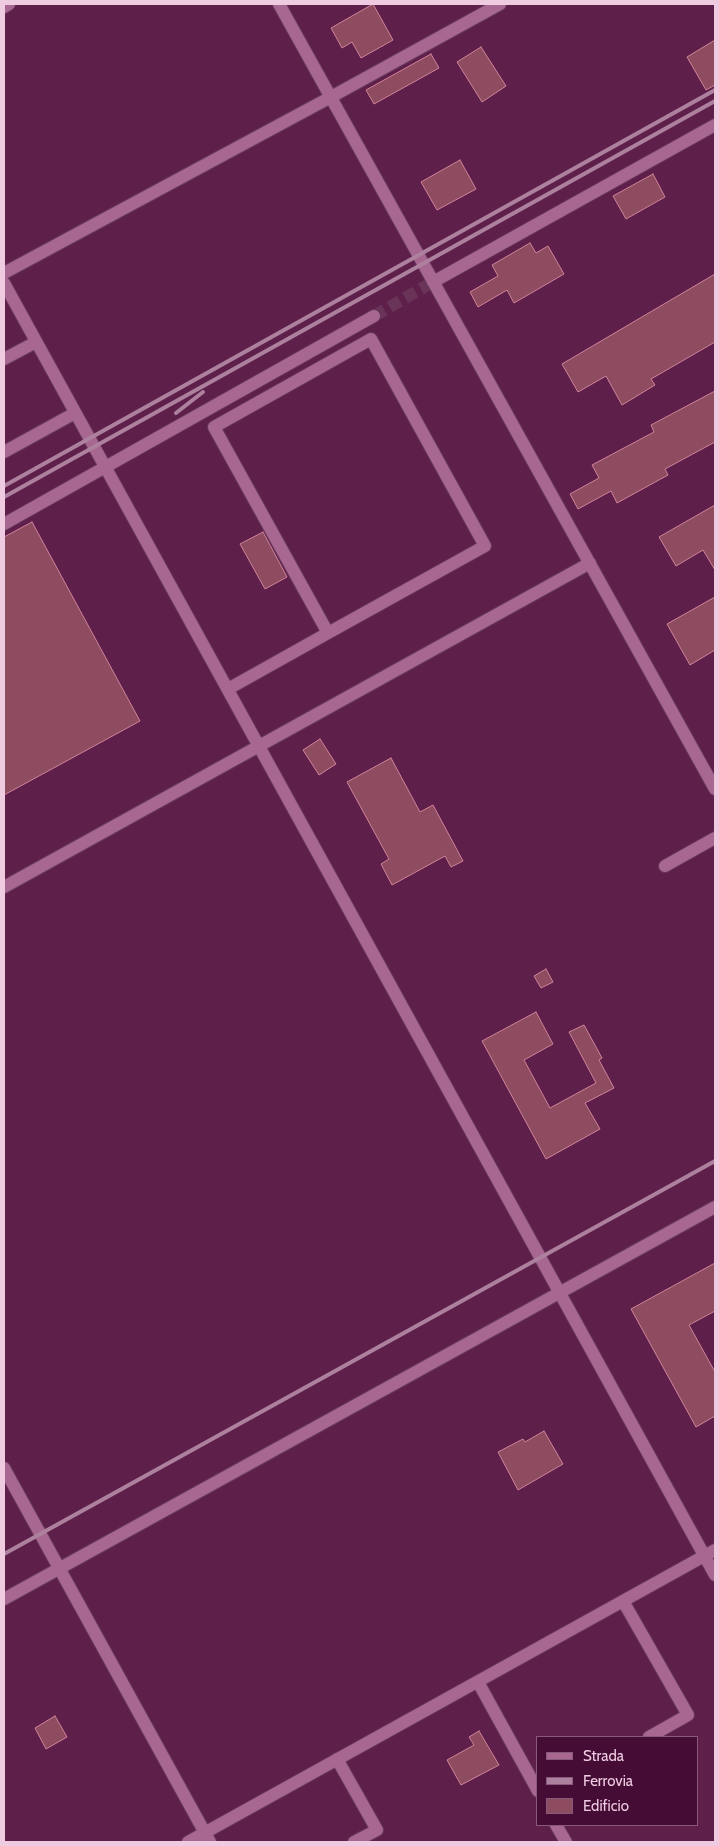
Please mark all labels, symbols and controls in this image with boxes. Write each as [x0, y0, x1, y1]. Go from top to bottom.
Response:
legend [536, 1736, 699, 1826]
text: Strada [583, 1747, 624, 1765]
text: Ferrovia [583, 1772, 633, 1790]
text: Edificio [583, 1797, 629, 1815]

